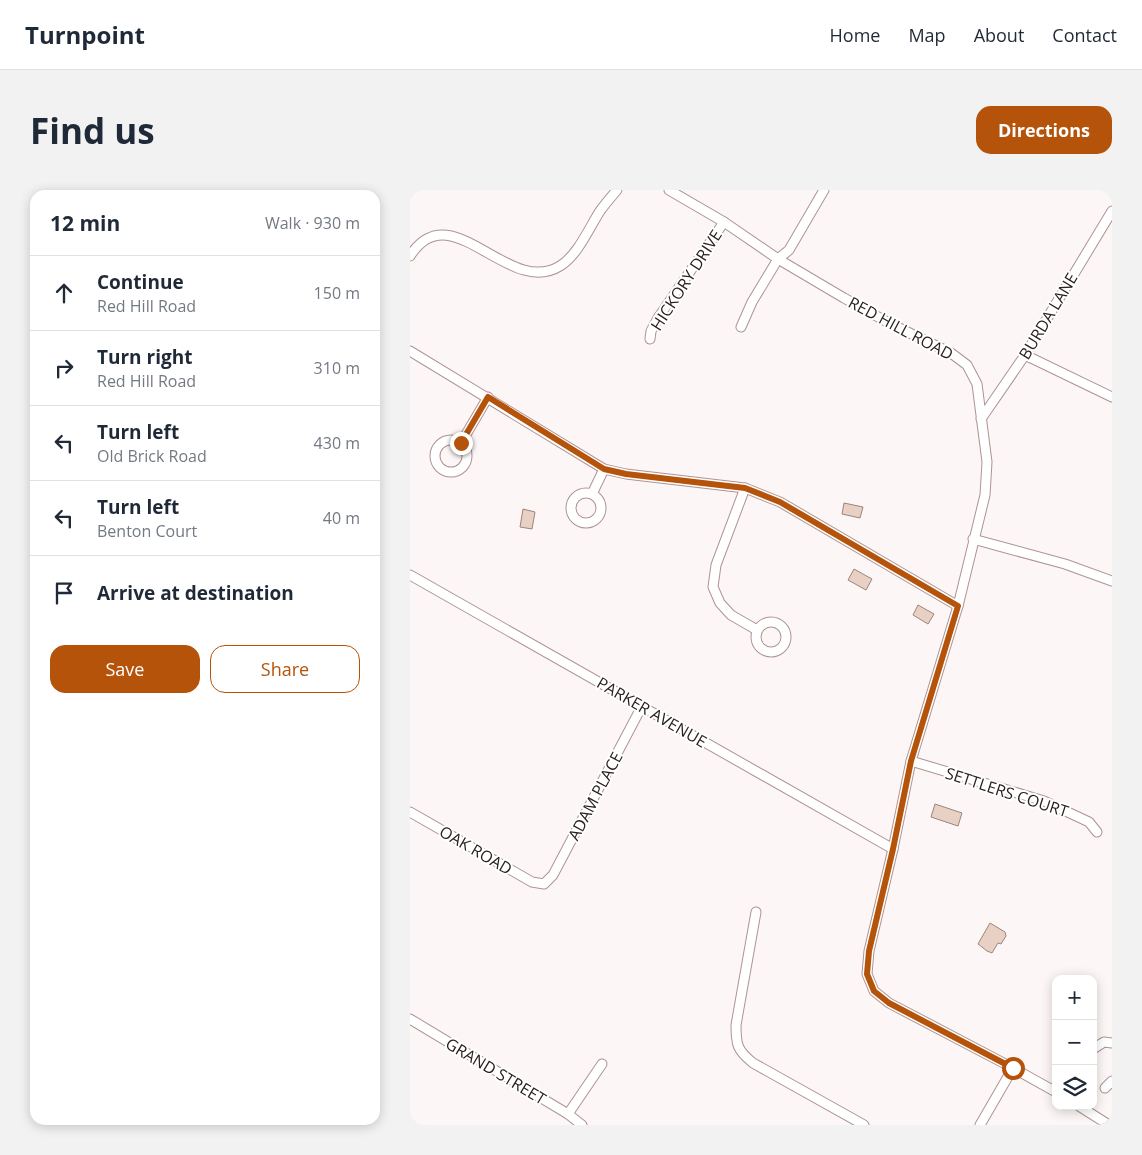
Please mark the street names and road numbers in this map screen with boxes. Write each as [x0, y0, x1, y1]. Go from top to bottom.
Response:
street label: HICKORY DRIVE [645, 225, 727, 335]
street label: BURDA LANE [1014, 269, 1082, 363]
street label: RED HILL ROAD [845, 291, 957, 365]
street label: PARKER AVENUE [593, 672, 711, 752]
street label: ADAM PLACE [562, 748, 628, 844]
street label: SETTLERS COURT [943, 762, 1072, 822]
street label: OAK ROAD [436, 820, 516, 880]
street label: GRAND STREET [442, 1032, 550, 1110]

